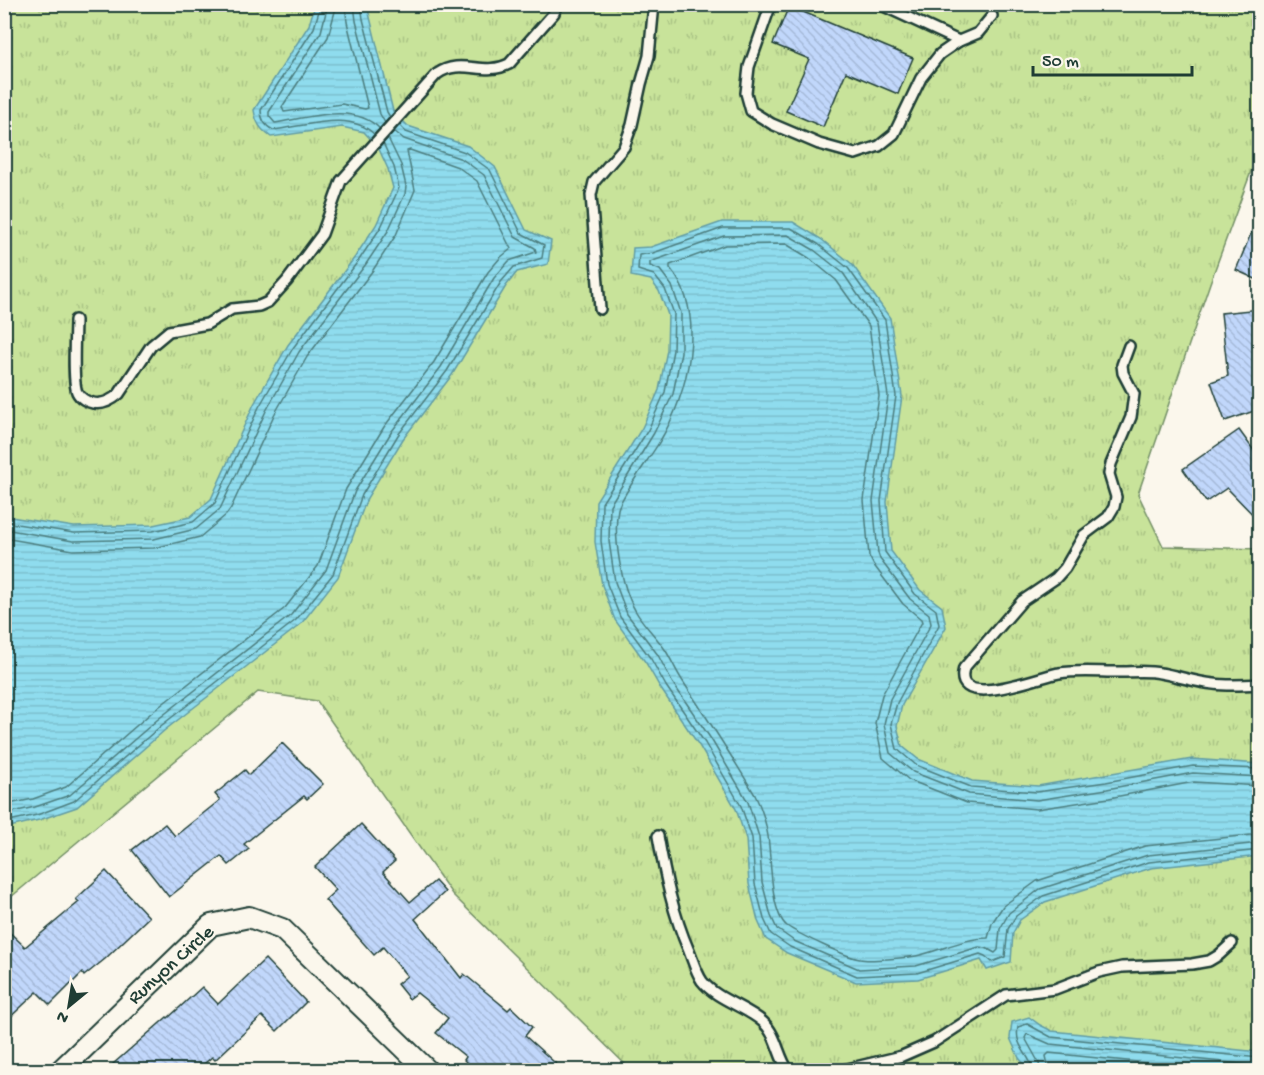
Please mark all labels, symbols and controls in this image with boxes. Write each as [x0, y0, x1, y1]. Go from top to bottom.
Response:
scale bar [1033, 39, 1192, 77]
text: 50 m [1042, 52, 1079, 73]
street label: Runyon Circle [124, 921, 220, 1011]
north arrow [39, 976, 99, 1036]
text: N [54, 1005, 73, 1027]

